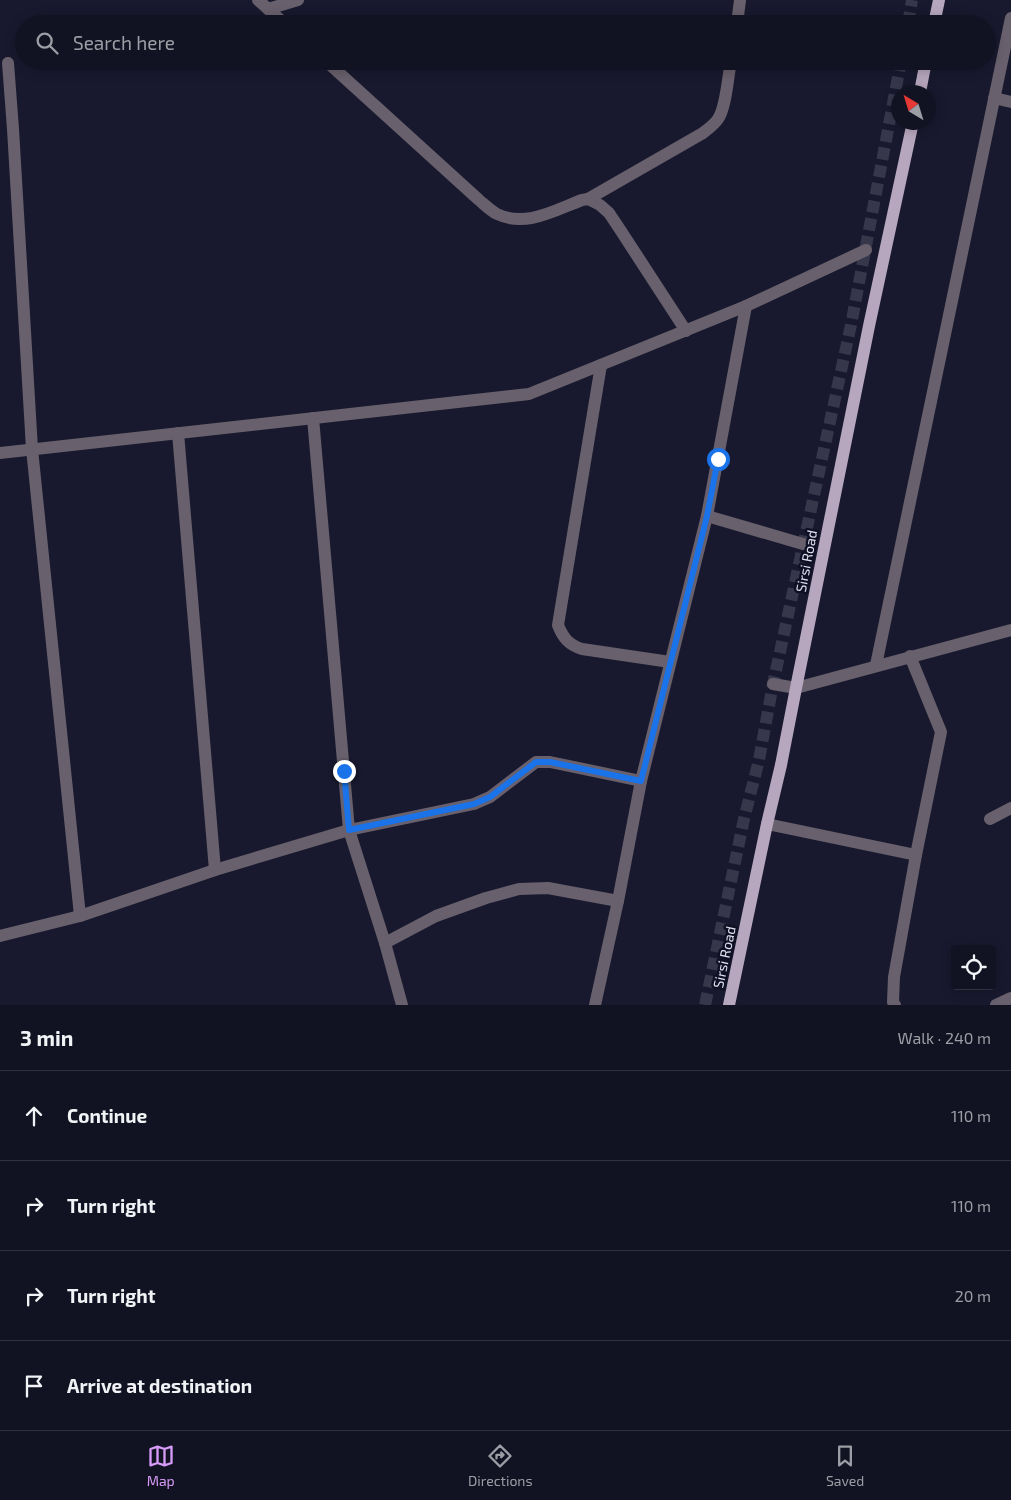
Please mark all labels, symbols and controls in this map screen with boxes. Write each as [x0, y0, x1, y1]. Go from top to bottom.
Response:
search box [15, 15, 996, 70]
icon: search [33, 29, 61, 57]
text: Search here [73, 31, 175, 54]
north arrow [891, 85, 936, 130]
route start [707, 448, 730, 471]
street label: Sirsi Road [792, 529, 820, 593]
route end [333, 760, 356, 783]
street label: Sirsi Road [709, 924, 739, 990]
map controls [951, 945, 996, 990]
button: locate [951, 945, 996, 990]
text: 3 min [20, 1025, 73, 1050]
text: Walk · 240 m [898, 1028, 991, 1047]
icon: ahead [20, 1102, 48, 1130]
text: Continue [67, 1104, 147, 1127]
text: 110 m [951, 1106, 991, 1125]
icon: right [20, 1192, 48, 1220]
text: Turn right [67, 1194, 155, 1217]
text: 110 m [951, 1196, 991, 1215]
icon: right [20, 1282, 48, 1310]
text: Turn right [67, 1284, 155, 1307]
text: 20 m [955, 1286, 991, 1305]
icon: arrive [20, 1372, 48, 1400]
text: Arrive at destination [67, 1374, 252, 1397]
tab: Map [147, 1442, 175, 1489]
tab: Directions [468, 1442, 533, 1489]
tab: Saved [826, 1442, 864, 1489]

